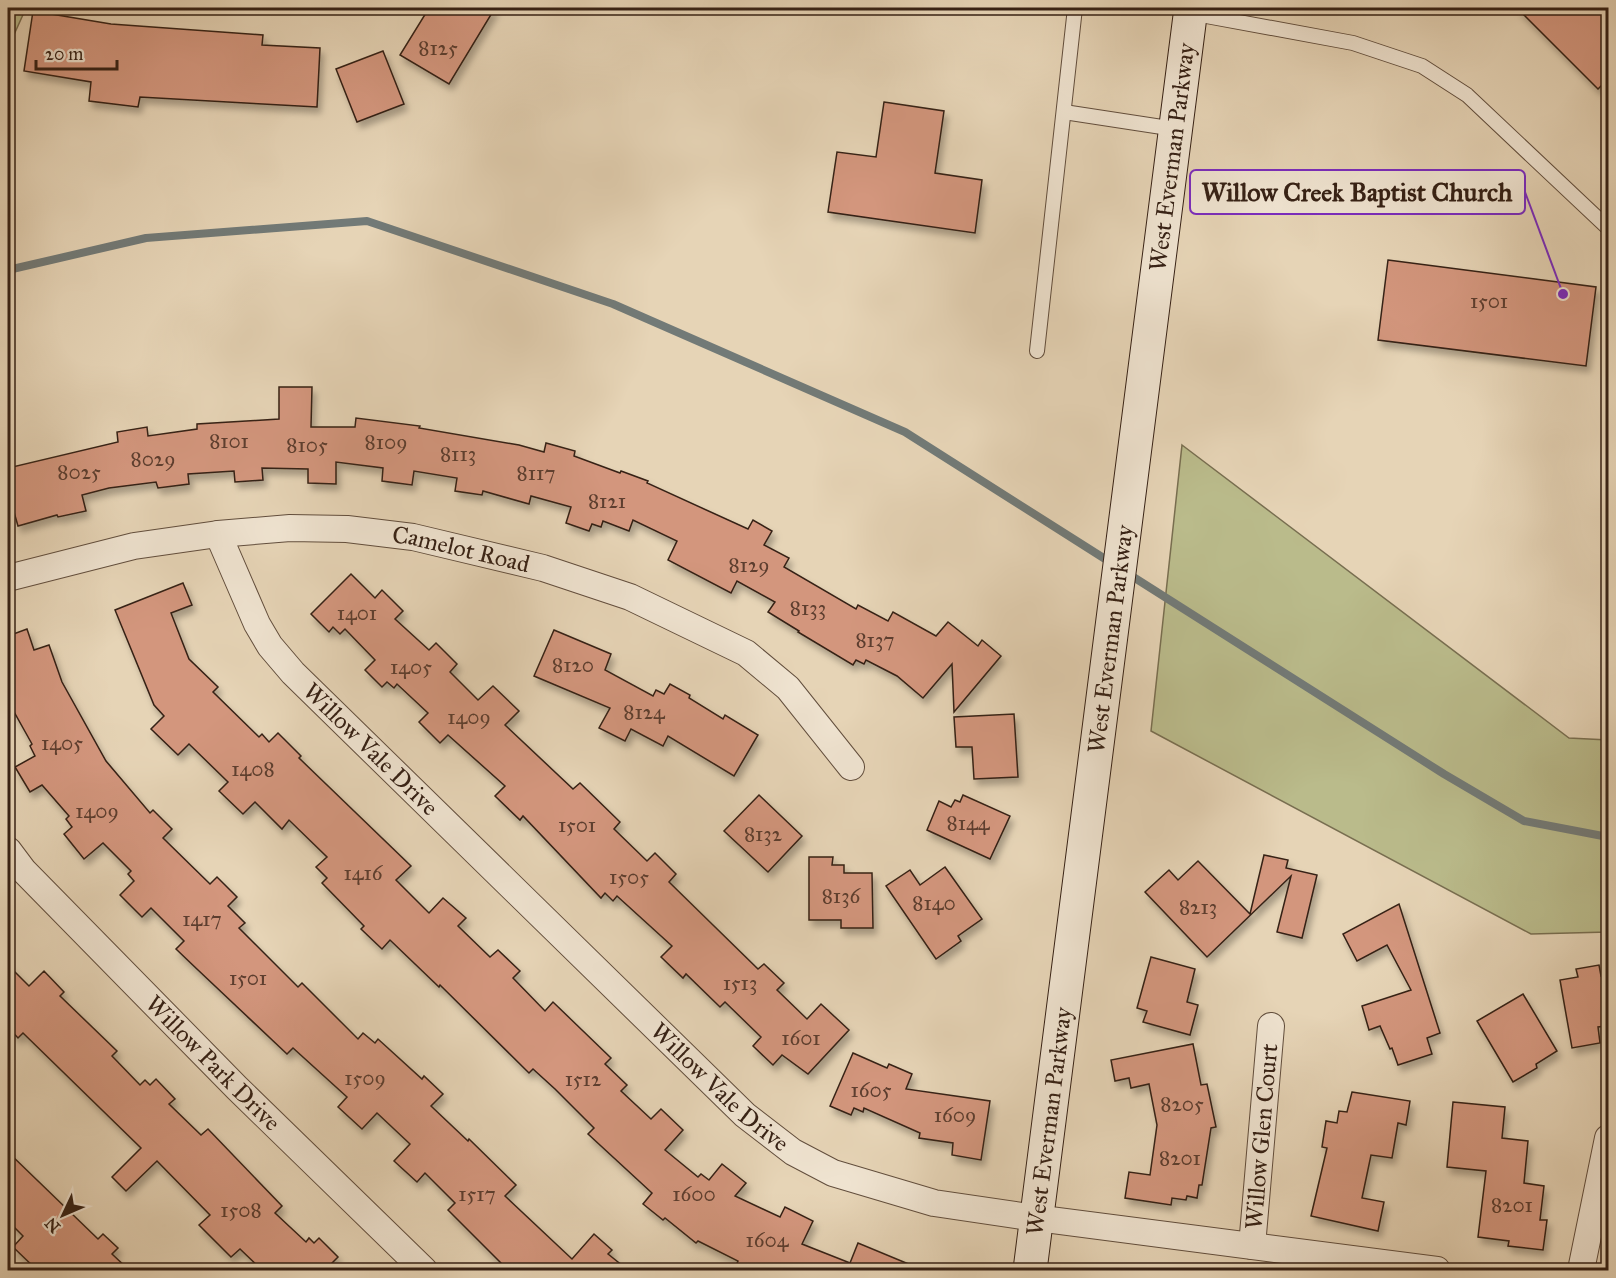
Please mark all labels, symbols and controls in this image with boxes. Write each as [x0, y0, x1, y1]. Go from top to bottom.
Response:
scale bar [36, 33, 117, 71]
house number: 8125 [418, 35, 458, 61]
street label: West Everman Parkway [1143, 40, 1202, 273]
text: 20 m [45, 43, 83, 65]
callout: Willow Creek Baptist Church [1190, 170, 1525, 214]
text: Willow Creek Baptist Church [1202, 176, 1513, 208]
house number: 1501 [1470, 288, 1508, 314]
house number: 8101 [209, 428, 249, 454]
house number: 8109 [365, 429, 407, 455]
house number: 8105 [286, 432, 328, 458]
house number: 8113 [440, 441, 476, 467]
house number: 8029 [130, 446, 176, 472]
house number: 8025 [57, 459, 101, 485]
house number: 8117 [517, 460, 555, 486]
house number: 8121 [588, 488, 626, 514]
street label: Camelot Road [391, 520, 533, 579]
street label: West Everman Parkway [1081, 523, 1140, 755]
house number: 8129 [728, 552, 770, 578]
house number: 8133 [790, 595, 826, 621]
house number: 1401 [337, 600, 377, 626]
house number: 8137 [855, 627, 895, 653]
house number: 8120 [552, 652, 594, 678]
house number: 1405 [390, 654, 432, 680]
street label: Willow Vale Drive [297, 676, 445, 822]
house number: 8124 [623, 699, 666, 725]
house number: 1409 [447, 704, 491, 730]
house number: 1405 [41, 730, 83, 756]
house number: 1408 [231, 756, 275, 782]
house number: 1409 [75, 798, 119, 824]
house number: 8144 [947, 810, 991, 836]
house number: 1501 [558, 812, 596, 838]
house number: 8132 [744, 821, 783, 847]
house number: 1416 [344, 860, 384, 886]
house number: 1505 [609, 864, 649, 890]
house number: 8136 [822, 883, 862, 909]
house number: 8140 [912, 890, 956, 916]
house number: 8213 [1179, 894, 1217, 920]
house number: 1417 [182, 906, 222, 932]
house number: 1501 [229, 965, 267, 991]
house number: 1513 [723, 970, 757, 996]
street label: Willow Park Drive [139, 989, 287, 1137]
street label: West Everman Parkway [1020, 1005, 1078, 1237]
street label: Willow Vale Drive [644, 1016, 795, 1158]
house number: 1601 [781, 1025, 821, 1051]
street label: Willow Glen Court [1238, 1042, 1284, 1231]
house number: 1509 [344, 1065, 386, 1091]
house number: 1512 [565, 1066, 602, 1092]
house number: 1605 [851, 1077, 892, 1103]
house number: 8205 [1160, 1091, 1204, 1117]
house number: 1609 [934, 1102, 976, 1128]
house number: 8201 [1159, 1145, 1201, 1171]
house number: 1517 [458, 1181, 496, 1207]
house number: 1600 [672, 1181, 716, 1207]
north arrow [33, 1185, 93, 1245]
house number: 8201 [1491, 1192, 1533, 1218]
house number: 1508 [220, 1197, 262, 1223]
text: N [41, 1213, 64, 1237]
house number: 1604 [746, 1227, 790, 1253]

